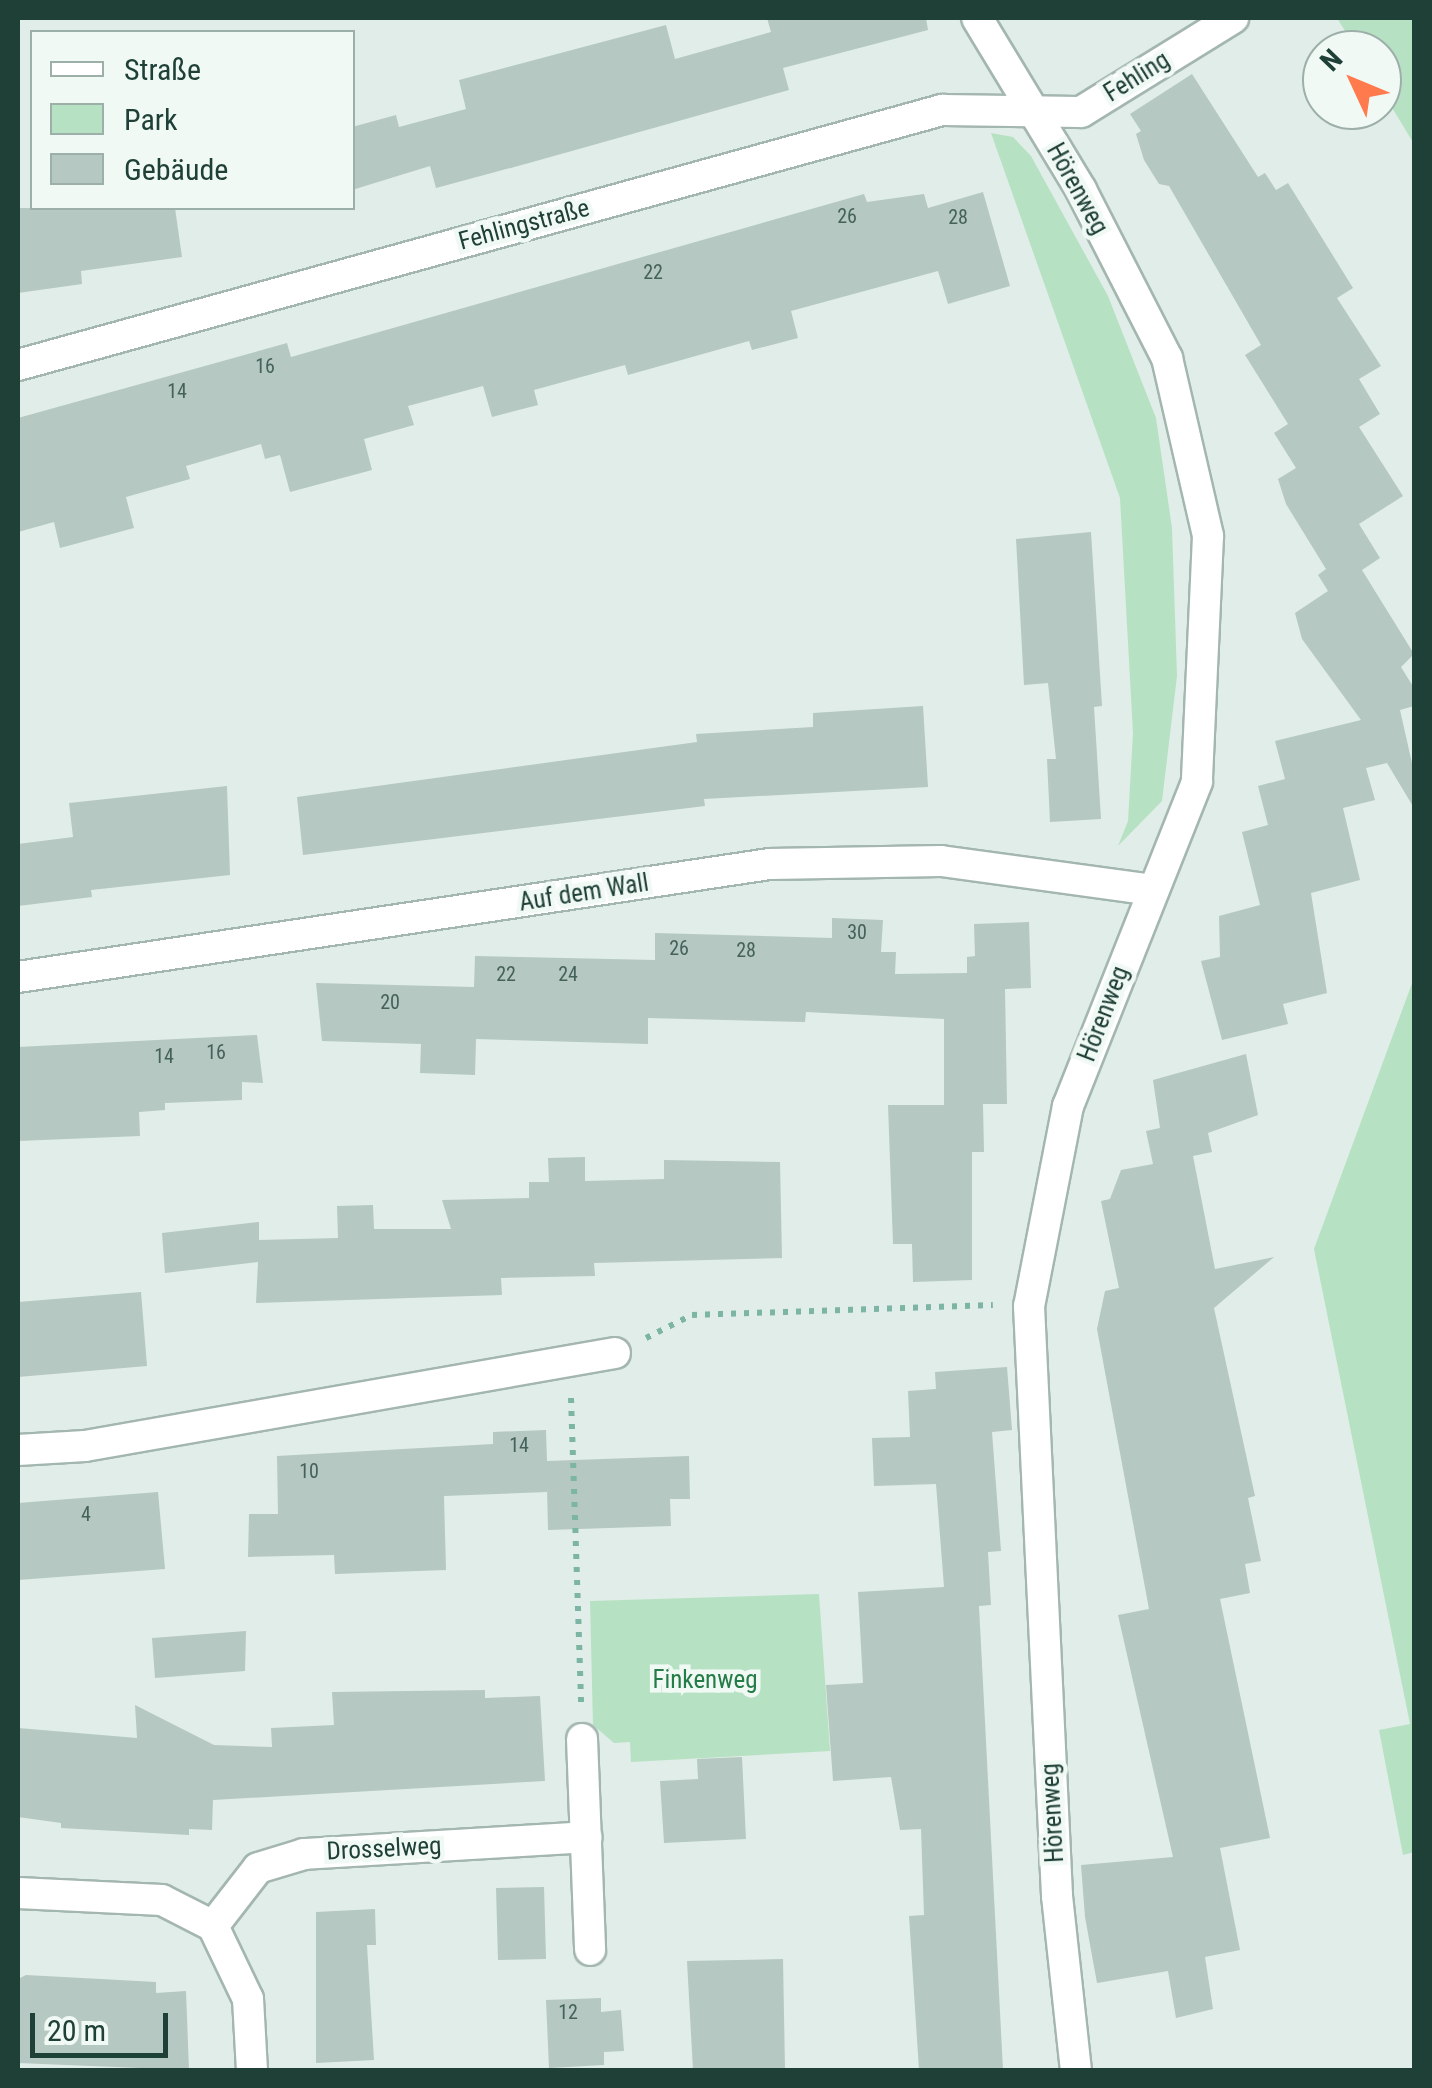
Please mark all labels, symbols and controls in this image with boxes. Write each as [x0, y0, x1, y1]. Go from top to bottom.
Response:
legend [30, 30, 355, 210]
north arrow [1302, 30, 1402, 130]
text: N [1314, 43, 1349, 78]
street label: Fehling [1099, 45, 1175, 109]
text: Straße [124, 52, 201, 87]
text: Park [124, 102, 178, 137]
street label: Hörenweg [1040, 138, 1114, 240]
text: Gebäude [124, 152, 228, 187]
street label: Fehlingstraße [455, 193, 593, 257]
house number: 26 [837, 204, 857, 228]
house number: 28 [948, 205, 968, 229]
house number: 22 [643, 260, 663, 284]
house number: 16 [255, 354, 275, 378]
house number: 14 [167, 379, 187, 403]
street label: Auf dem Wall [517, 868, 651, 918]
house number: 30 [847, 920, 867, 944]
house number: 26 [669, 936, 689, 960]
house number: 28 [736, 938, 756, 962]
house number: 22 [496, 962, 516, 986]
house number: 24 [558, 962, 578, 986]
street label: Hörenweg [1072, 962, 1136, 1066]
house number: 20 [380, 990, 400, 1014]
house number: 16 [206, 1040, 226, 1064]
house number: 14 [154, 1044, 174, 1068]
house number: 14 [509, 1433, 529, 1457]
house number: 10 [299, 1459, 319, 1483]
house number: 4 [81, 1502, 91, 1526]
park label: Finkenweg [652, 1665, 758, 1695]
street label: Hörenweg [1035, 1763, 1071, 1863]
street label: Drosselweg [326, 1831, 442, 1867]
scale bar [35, 1993, 172, 2055]
house number: 12 [558, 2000, 578, 2024]
text: 20 m [47, 2013, 106, 2048]

